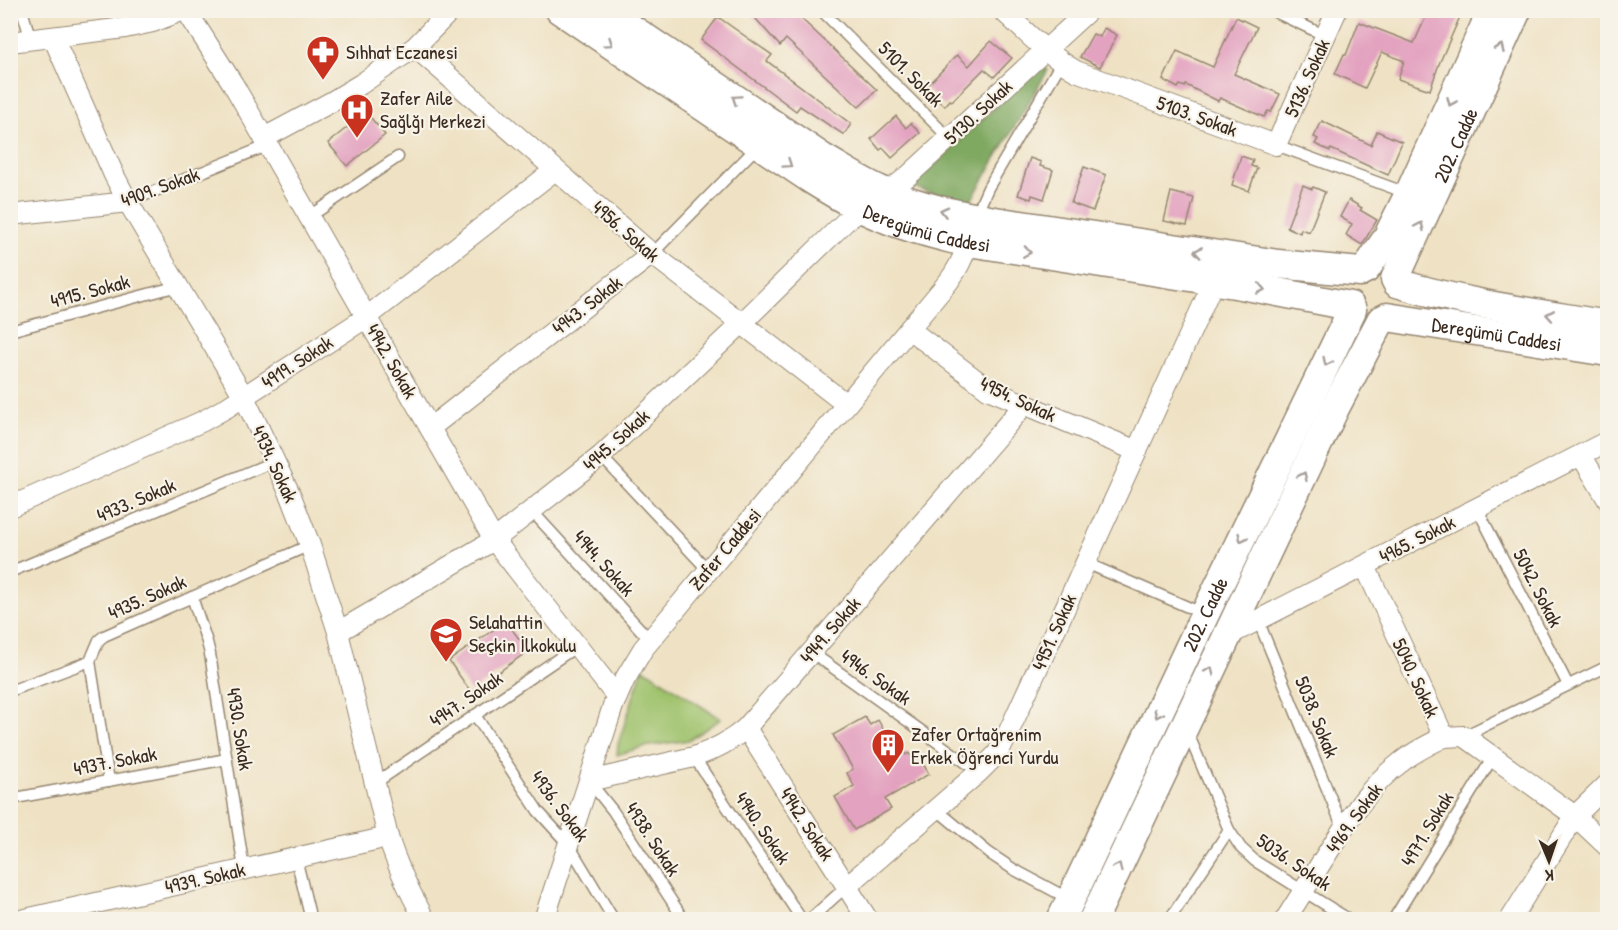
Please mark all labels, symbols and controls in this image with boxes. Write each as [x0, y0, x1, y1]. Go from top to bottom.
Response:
pharmacy icon: Sıhhat Eczanesi [305, 34, 341, 81]
street label: 5136. Sokak [1277, 34, 1336, 121]
street label: 5101. Sokak [873, 35, 950, 112]
one-way arrow [602, 36, 613, 47]
place label: Sıhhat Eczanesi [346, 38, 458, 65]
one-way arrow [1492, 44, 1504, 55]
street label: 5130. Sokak [938, 73, 1018, 150]
place label: Zafer Aile Sağlğı Merkezi [380, 84, 486, 134]
street label: 5103. Sokak [1153, 88, 1241, 143]
hospital icon: Zafer Aile Sağlğı Merkezi [339, 92, 375, 139]
one-way arrow [732, 96, 743, 107]
one-way arrow [1446, 96, 1458, 107]
street label: 202. Cadde [1427, 103, 1484, 186]
one-way arrow [781, 157, 792, 168]
street label: 4909. Sokak [117, 160, 203, 213]
street label: 4956. Sokak [587, 194, 666, 268]
street label: Deregümü Caddesi [859, 197, 992, 258]
one-way arrow [939, 205, 949, 218]
one-way arrow [1412, 221, 1424, 232]
one-way arrow [1022, 245, 1032, 257]
one-way arrow [1194, 246, 1203, 258]
street label: 4915. Sokak [47, 267, 133, 314]
street label: 4943. Sokak [546, 269, 627, 340]
one-way arrow [1256, 282, 1266, 295]
one-way arrow [1545, 309, 1555, 322]
street label: Deregümü Caddesi [1430, 310, 1563, 357]
street label: 4942. Sokak [360, 318, 425, 403]
street label: 4919. Sokak [256, 328, 338, 395]
one-way arrow [1322, 356, 1334, 367]
street label: 4954. Sokak [976, 369, 1061, 428]
street label: 4945. Sokak [576, 402, 655, 477]
street label: 4934. Sokak [246, 421, 305, 507]
street label: 4933. Sokak [92, 471, 179, 528]
one-way arrow [1295, 472, 1307, 483]
street label: Zafer Caddesi [682, 502, 767, 596]
street label: 4965. Sokak [1374, 508, 1459, 569]
street label: 4944. Sokak [567, 524, 641, 602]
one-way arrow [1237, 532, 1249, 543]
street label: 5042. Sokak [1507, 544, 1570, 632]
street label: 4935. Sokak [103, 567, 190, 626]
street label: 202. Cadde [1175, 572, 1234, 655]
street label: 4951. Sokak [1025, 589, 1082, 674]
street label: 4949. Sokak [793, 591, 866, 669]
place label: Selahattin Seçkin İlkokulu [469, 608, 576, 658]
school or university icon: Selahattin Seçkin İlkokulu [428, 616, 464, 663]
street label: 5040. Sokak [1386, 634, 1447, 722]
street label: 4946. Sokak [835, 642, 917, 711]
street label: 4947. Sokak [424, 664, 508, 733]
one-way arrow [1203, 667, 1215, 678]
street label: 5038. Sokak [1289, 672, 1346, 762]
street label: 4930. Sokak [221, 686, 260, 772]
one-way arrow [1153, 708, 1165, 719]
place label: Zafer Ortağrenim Erkek Öğrenci Yurdu [911, 720, 1059, 770]
building icon: Zafer Ortağrenim Erkek Öğrenci Yurdu [870, 727, 906, 774]
street label: 4937. Sokak [71, 739, 159, 782]
street label: 4936. Sokak [525, 765, 596, 847]
street label: 4969. Sokak [1319, 777, 1388, 858]
street label: 4942. Sokak [774, 782, 841, 866]
street label: 4940. Sokak [729, 786, 797, 869]
street label: 4971. Sokak [1394, 786, 1459, 871]
street label: 4938. Sokak [619, 797, 687, 881]
street label: 5036. Sokak [1252, 827, 1337, 897]
north arrow [1519, 831, 1579, 891]
street label: 4939. Sokak [162, 855, 248, 900]
one-way arrow [1111, 862, 1123, 873]
text: K [1544, 865, 1554, 887]

